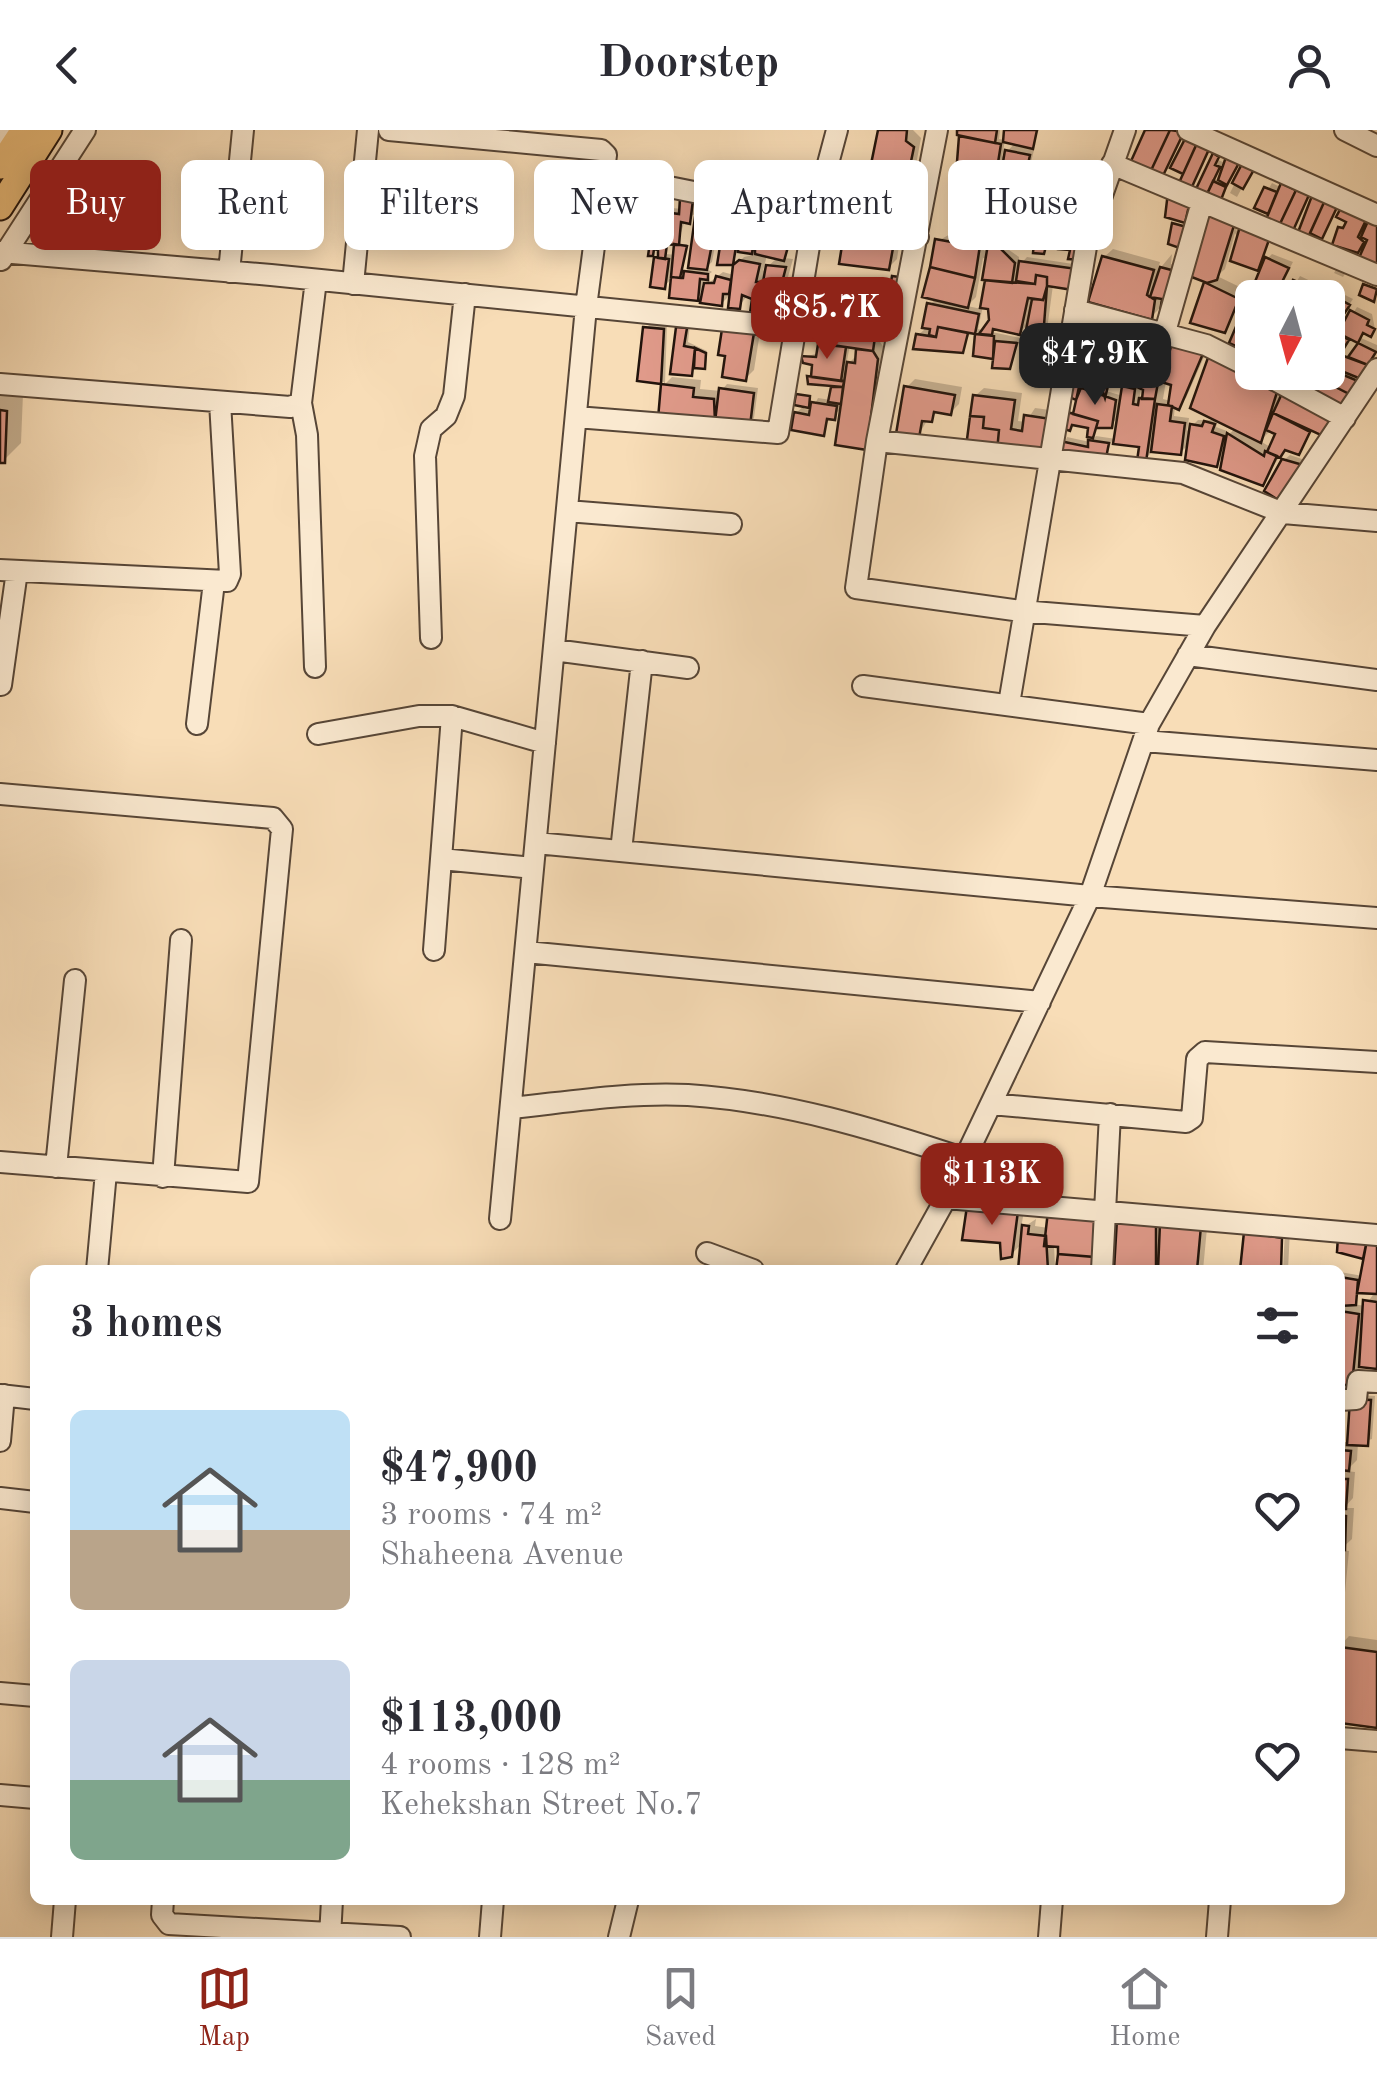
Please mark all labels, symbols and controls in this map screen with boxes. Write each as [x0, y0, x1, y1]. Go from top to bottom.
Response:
icon: back [40, 38, 95, 93]
icon: person [1282, 38, 1337, 93]
text: Doorstep [598, 42, 779, 87]
chip: Buy [30, 160, 161, 250]
chip: Rent [181, 160, 324, 250]
chip: Filters [344, 160, 514, 250]
chip: New [534, 160, 674, 250]
chip: Apartment [694, 160, 928, 250]
chip: House [948, 160, 1113, 250]
pin: $85.7K [746, 277, 908, 362]
north arrow [1235, 280, 1345, 390]
map controls [1235, 280, 1345, 390]
text: $85.7K [773, 293, 881, 325]
pin: $47.9K [1014, 323, 1176, 408]
text: $47.9K [1041, 339, 1149, 371]
pin: $113K [922, 1143, 1062, 1228]
text: $113K [943, 1159, 1041, 1191]
icon: filters [1250, 1298, 1305, 1353]
text: 3 homes [70, 1304, 222, 1346]
text: $47,900 [380, 1449, 538, 1491]
icon: home [150, 1450, 270, 1570]
icon: heart [1250, 1483, 1305, 1538]
text: 3 rooms · 74 m² [380, 1500, 602, 1532]
text: Shaheena Avenue [380, 1540, 624, 1572]
text: $113,000 [380, 1699, 562, 1741]
icon: home [150, 1700, 270, 1820]
icon: heart [1250, 1733, 1305, 1788]
text: 4 rooms · 128 m² [380, 1750, 621, 1782]
text: Kehekshan Street No.7 [380, 1790, 703, 1822]
tab: Map [197, 1961, 252, 2056]
tab: Saved [645, 1961, 716, 2056]
tab: Home [1109, 1961, 1180, 2056]

